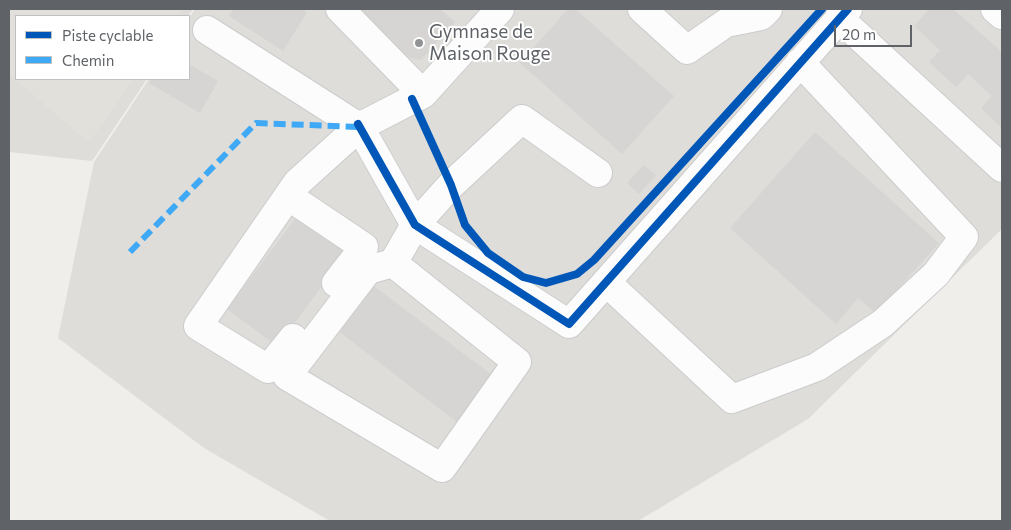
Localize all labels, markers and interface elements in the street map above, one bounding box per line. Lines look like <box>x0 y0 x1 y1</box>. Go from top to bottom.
legend <box>15 15 190 80</box>
scale bar <box>836 15 914 47</box>
place label: Gymnase de Maison Rouge <box>429 21 551 65</box>
text: 20 m <box>842 25 876 43</box>
text: Piste cyclable <box>62 26 153 44</box>
marker: Gymnase de Maison Rouge <box>413 37 425 49</box>
text: Chemin <box>62 51 114 69</box>

